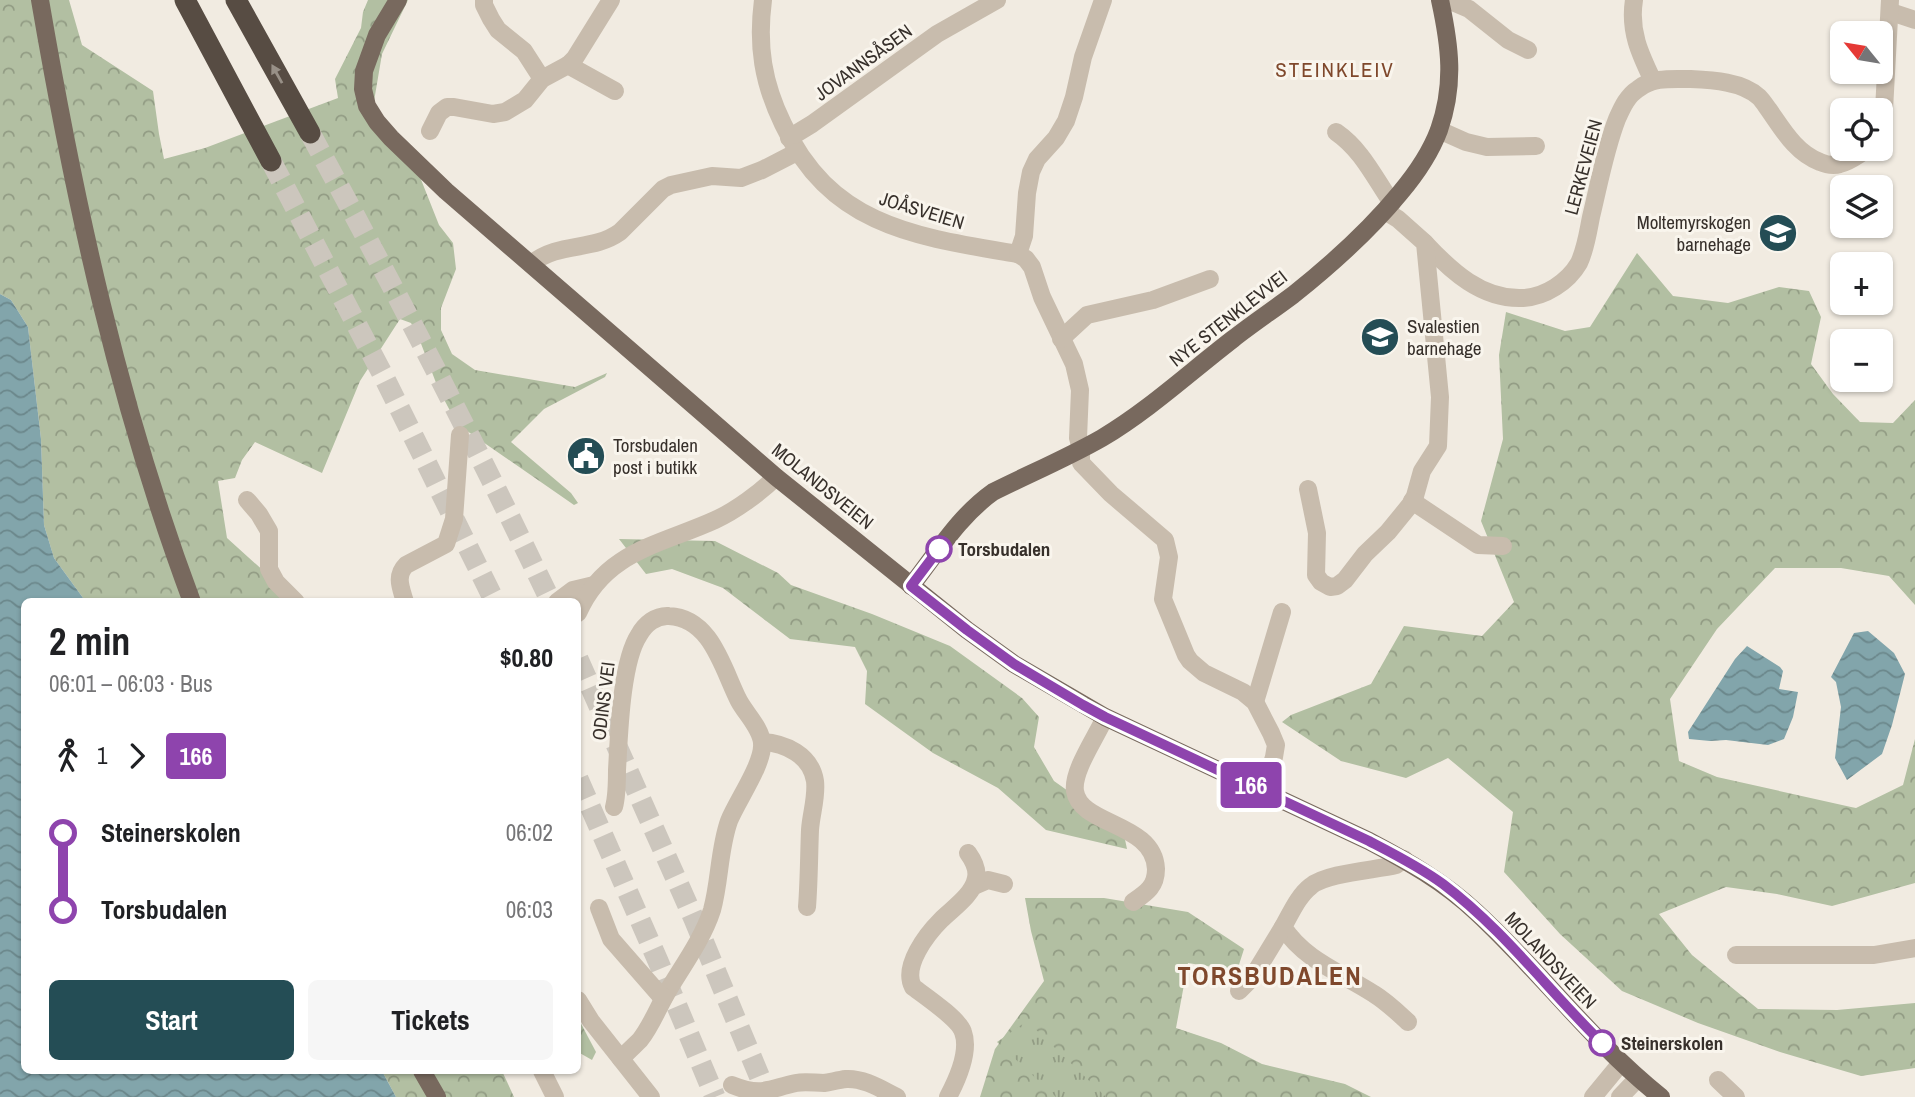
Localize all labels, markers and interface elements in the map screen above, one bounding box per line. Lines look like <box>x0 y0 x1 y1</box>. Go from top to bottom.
street label: JOVANNSÅSEN <box>809 18 917 106</box>
north arrow <box>1830 21 1894 84</box>
map controls <box>1830 21 1893 392</box>
district label: STEINKLEIV <box>1275 55 1395 84</box>
one-way arrow <box>271 64 283 83</box>
button: locate <box>1830 98 1893 161</box>
street label: LERKEVEIEN <box>1558 116 1608 218</box>
button: layers <box>1830 175 1893 238</box>
street label: JOÅSVEIEN <box>876 185 968 235</box>
place label: Moltemyrskogen barnehage <box>1637 209 1751 257</box>
school or university icon: Moltemyrskogen barnehage <box>1757 212 1799 254</box>
button: + <box>1830 252 1893 315</box>
street label: NYE STENKLEVVEI <box>1164 264 1292 372</box>
place label: Svalestien barnehage <box>1407 313 1482 361</box>
school or university icon: Svalestien barnehage <box>1359 316 1401 358</box>
button: − <box>1830 329 1893 392</box>
place label: Torsbudalen post i butikk <box>613 432 698 480</box>
public building icon: Torsbudalen post i butikk <box>565 435 607 477</box>
street label: MOLANDSVEIEN <box>767 437 879 535</box>
marker: Torsbudalen <box>926 536 952 562</box>
place label: Torsbudalen <box>958 536 1050 562</box>
text: 2 min <box>49 616 130 667</box>
text: $0.80 <box>500 640 553 675</box>
street label: ODINS VEI <box>585 660 621 742</box>
text: 06:01 – 06:03 · Bus <box>49 668 213 699</box>
icon: walk <box>49 737 87 775</box>
icon: forward <box>118 737 156 775</box>
text: 1 <box>97 740 108 771</box>
text: 166 <box>180 740 212 772</box>
line badge: 166 <box>1211 762 1291 808</box>
text: 166 <box>1235 769 1267 801</box>
text: Steinerskolen <box>101 815 241 850</box>
text: 06:02 <box>506 817 553 848</box>
text: Torsbudalen <box>101 892 227 927</box>
text: 06:03 <box>506 894 553 925</box>
street label: MOLANDSVEIEN <box>1499 906 1603 1014</box>
district label: TORSBUDALEN <box>1177 958 1363 993</box>
button: Start <box>49 980 294 1060</box>
button: Tickets <box>308 980 553 1060</box>
marker: Steinerskolen <box>1589 1030 1615 1056</box>
place label: Steinerskolen <box>1621 1030 1723 1056</box>

